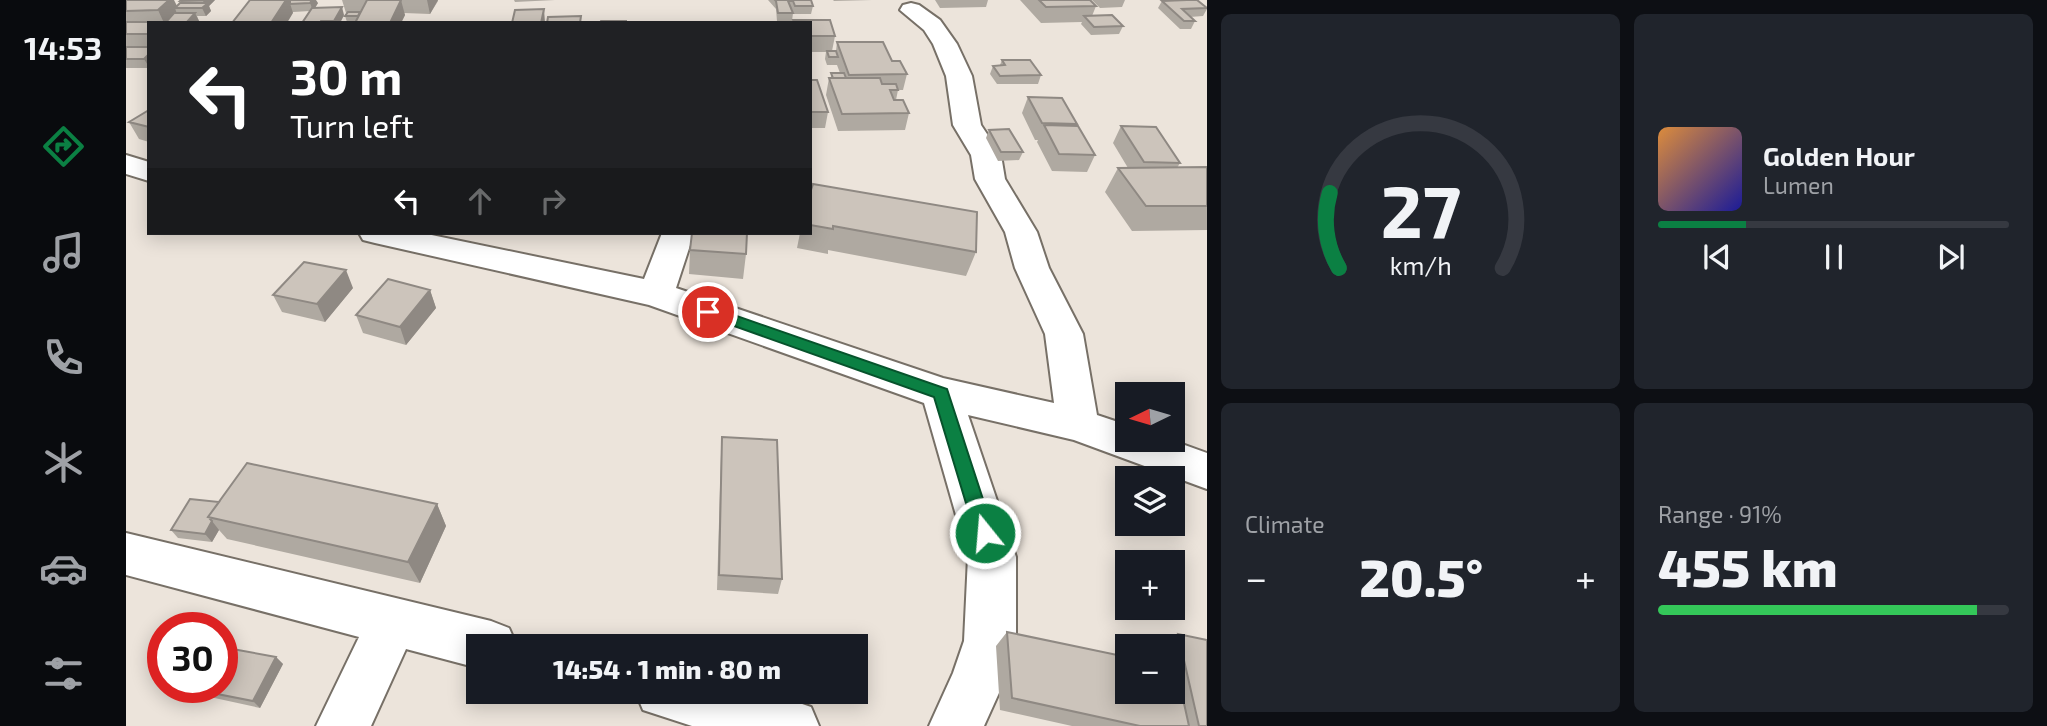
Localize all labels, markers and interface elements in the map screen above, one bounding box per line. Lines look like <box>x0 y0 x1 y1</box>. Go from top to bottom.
text: 14:53 <box>24 28 102 66</box>
text: 30 m <box>290 46 402 105</box>
icon: left <box>175 49 266 140</box>
text: Turn left <box>290 106 414 144</box>
icon: directions <box>39 122 88 171</box>
text: Golden Hour <box>1763 140 1915 171</box>
text: 27 <box>1380 165 1461 253</box>
text: Lumen <box>1763 171 1834 199</box>
icon: left <box>388 182 426 220</box>
icon: ahead <box>461 182 499 220</box>
icon: right <box>534 182 572 220</box>
icon: music <box>39 228 88 277</box>
icon: previous <box>1698 238 1736 276</box>
icon: pause <box>1815 238 1853 276</box>
icon: next <box>1932 238 1970 276</box>
text: km/h <box>1389 250 1452 280</box>
pin <box>678 282 738 342</box>
icon: arrive <box>689 293 727 331</box>
icon: phone <box>39 333 88 382</box>
north arrow <box>1115 382 1185 452</box>
map controls <box>1115 382 1185 704</box>
icon: climate <box>39 438 88 487</box>
button: layers <box>1115 466 1185 536</box>
position arrow <box>948 496 1022 570</box>
text: Range · 91% <box>1658 500 1782 528</box>
text: Climate <box>1245 510 1325 538</box>
text: 455 km <box>1658 535 1838 597</box>
icon: car <box>39 544 88 593</box>
text: 20.5° <box>1359 545 1483 607</box>
button: + <box>1115 550 1185 620</box>
text: − <box>1245 554 1267 600</box>
text: + <box>1575 554 1596 600</box>
speed limit sign: 30 <box>147 612 238 703</box>
button: − <box>1115 634 1185 704</box>
icon: filters <box>39 649 88 698</box>
text: 14:54 · 1 min · 80 m <box>553 653 781 684</box>

